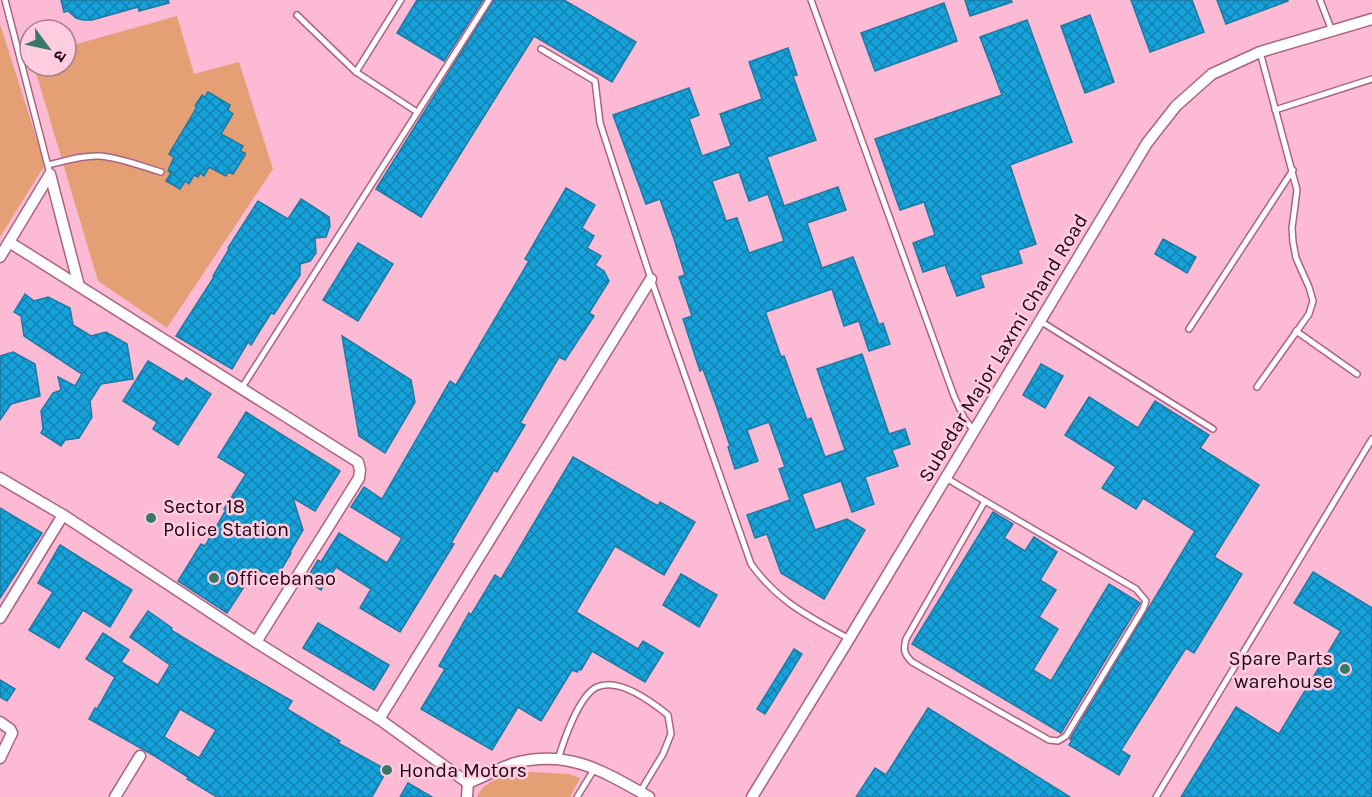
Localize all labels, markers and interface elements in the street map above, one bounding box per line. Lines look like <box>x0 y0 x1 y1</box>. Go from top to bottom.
north arrow <box>18 18 78 78</box>
text: उ <box>49 47 71 66</box>
street label: Subedar Major Laxmi Chand Road <box>914 210 1092 486</box>
place label: Sector 18 Police Station <box>163 495 289 541</box>
marker: Sector 18 Police Station <box>144 511 158 525</box>
place label: Officebanao <box>226 567 336 590</box>
marker: Officebanao <box>207 571 221 585</box>
place label: Spare Parts warehouse <box>1229 647 1333 693</box>
marker: Spare Parts warehouse <box>1338 662 1352 676</box>
place label: Honda Motors <box>399 759 527 782</box>
marker: Honda Motors <box>380 763 394 777</box>

